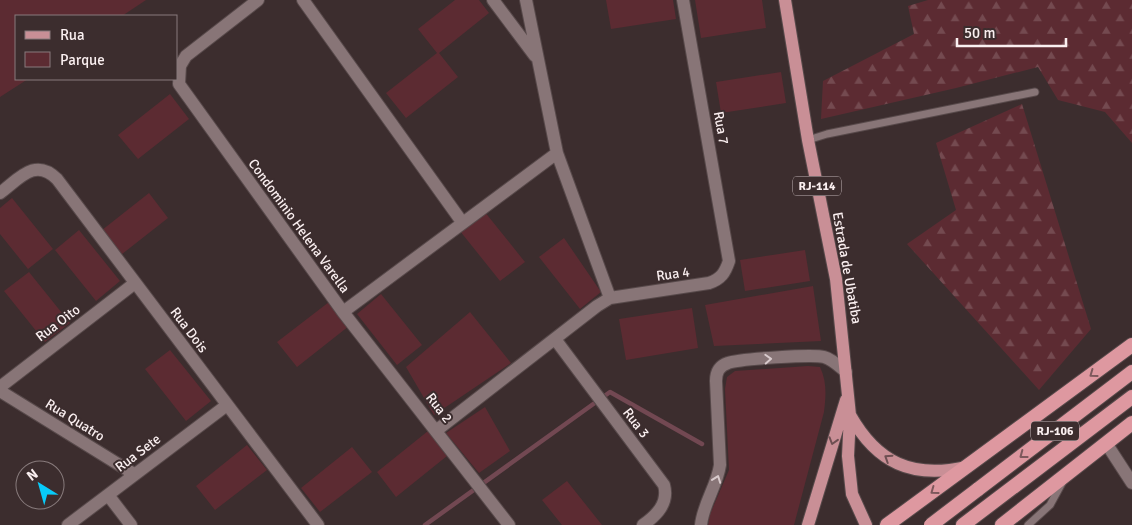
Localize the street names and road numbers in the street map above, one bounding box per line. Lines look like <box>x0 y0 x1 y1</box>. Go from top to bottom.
street label: Rua 7 <box>710 110 732 146</box>
street label: Condominio Helena Varella <box>245 156 353 296</box>
road number: RJ-114 <box>793 177 841 196</box>
street label: Estrada de Ubatiba <box>829 211 865 325</box>
street label: Rua 4 <box>655 263 691 285</box>
street label: Rua Oito <box>33 301 83 345</box>
street label: Rua Dois <box>166 304 212 356</box>
street label: Rua 2 <box>422 390 456 426</box>
street label: Rua Quatro <box>42 395 108 445</box>
street label: Rua 3 <box>619 405 653 441</box>
road number: RJ-106 <box>1031 422 1079 441</box>
street label: Rua Sete <box>112 430 164 476</box>

